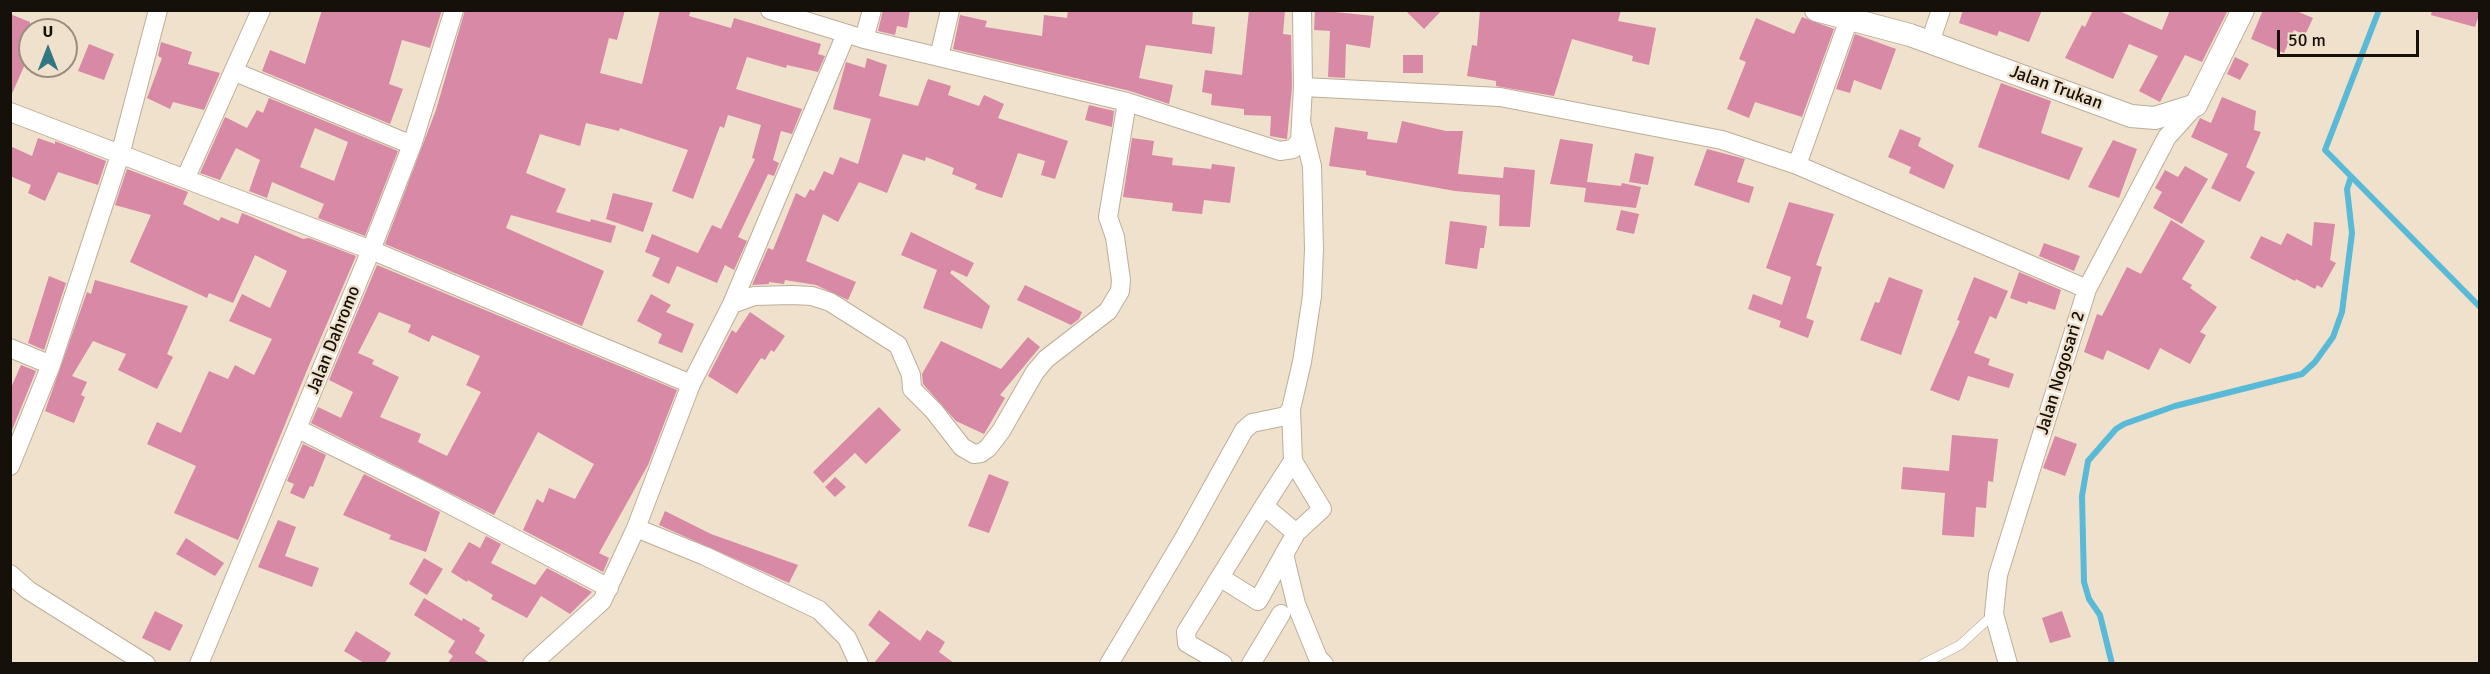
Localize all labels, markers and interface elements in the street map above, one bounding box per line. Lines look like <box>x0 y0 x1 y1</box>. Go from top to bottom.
north arrow <box>18 18 78 78</box>
scale bar <box>2280 18 2422 56</box>
text: U <box>43 22 53 42</box>
text: 50 m <box>2288 29 2326 51</box>
street label: Jalan Trukan <box>2007 61 2105 115</box>
street label: Jalan Dahromo <box>303 283 365 397</box>
street label: Jalan Nogosari 2 <box>2032 309 2090 437</box>

